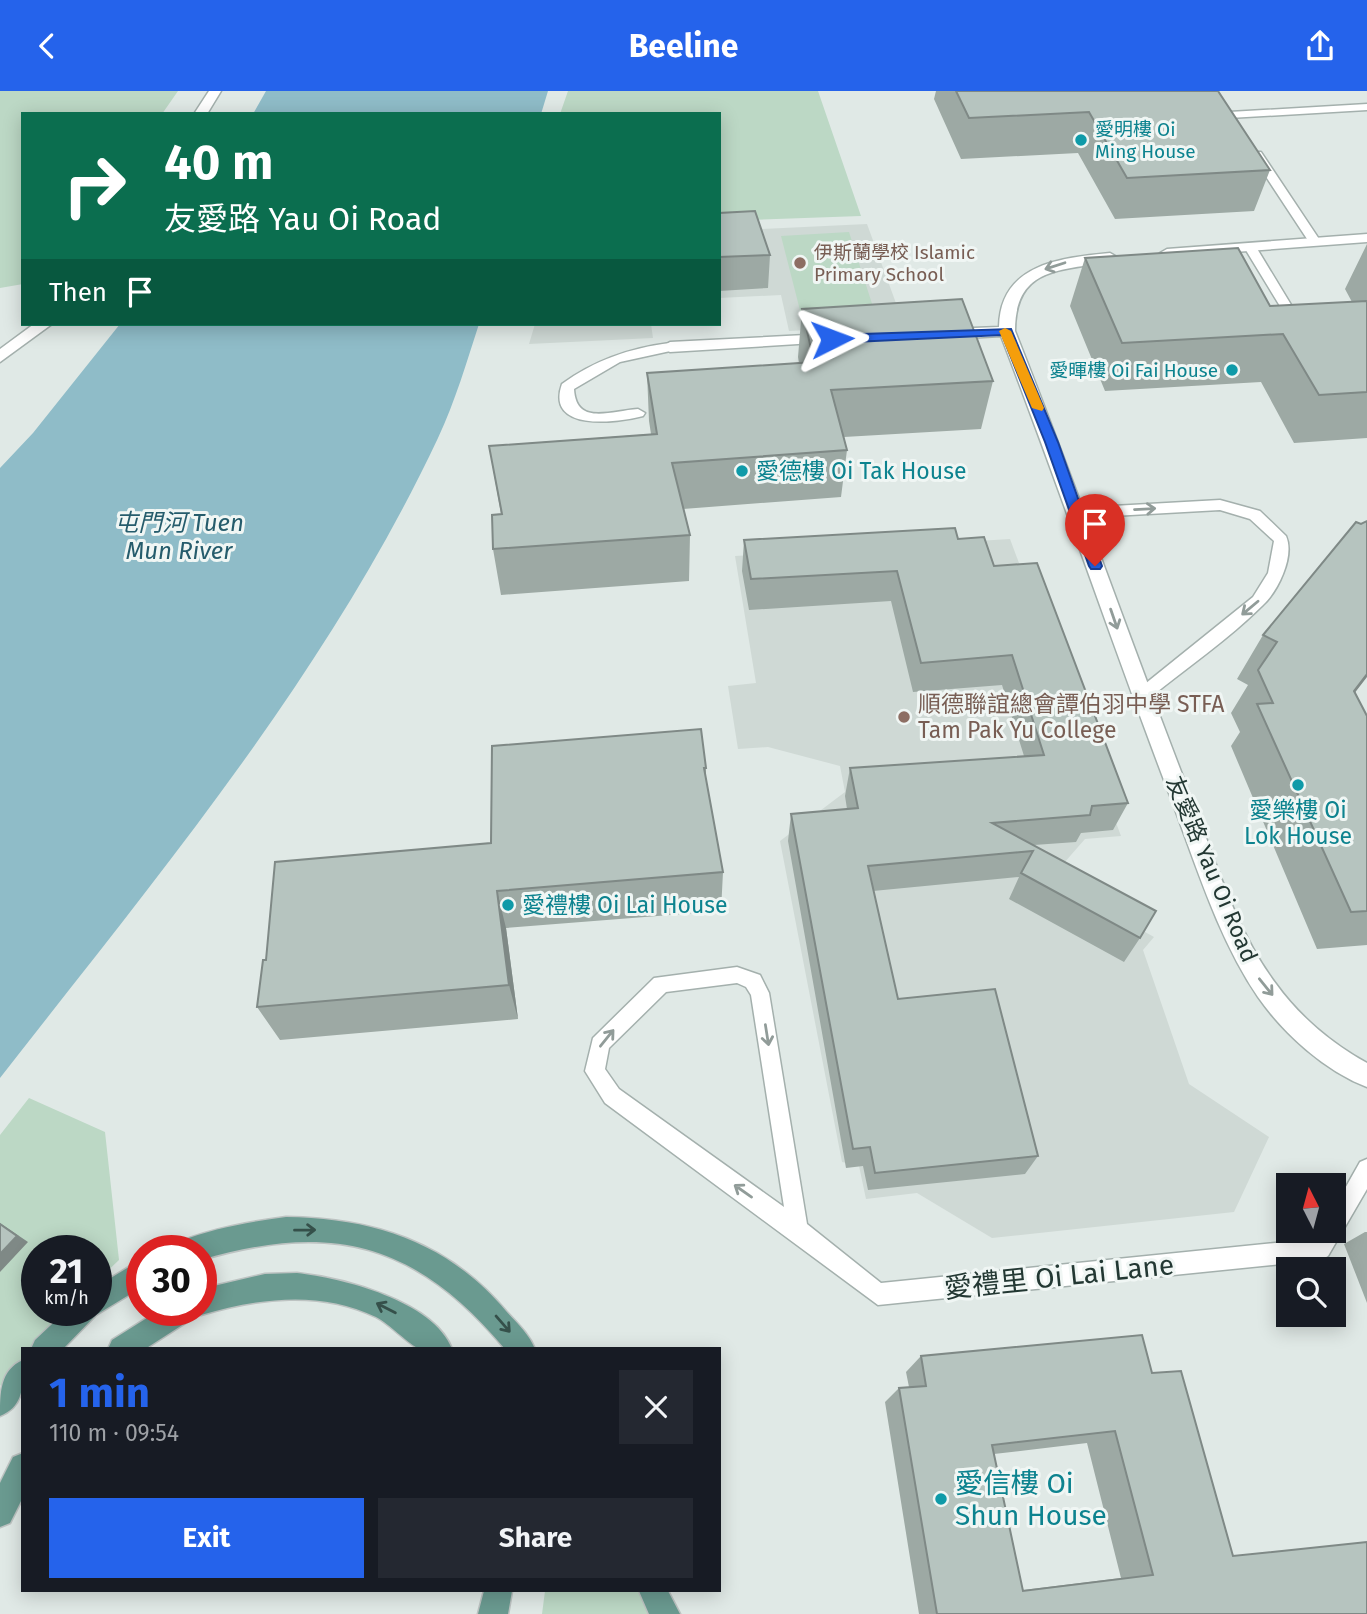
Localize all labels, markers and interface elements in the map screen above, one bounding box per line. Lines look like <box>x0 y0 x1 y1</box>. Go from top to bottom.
icon: back <box>28 27 66 65</box>
text: Beeline <box>629 27 738 65</box>
icon: share <box>1301 27 1339 65</box>
place label: 愛明樓 Oi Ming House <box>1095 118 1196 163</box>
marker: 愛明樓 Oi Ming House <box>1073 132 1089 148</box>
text: 40 m <box>164 133 273 192</box>
icon: right <box>49 140 140 231</box>
text: 友愛路 Yau Oi Road <box>164 200 442 238</box>
place label: 伊斯蘭學校 Islamic Primary School <box>814 241 975 286</box>
marker: 伊斯蘭學校 Islamic Primary School <box>792 255 808 271</box>
one-way arrow <box>1045 261 1067 274</box>
icon: arrive <box>121 273 159 311</box>
text: Then <box>49 277 107 308</box>
position arrow <box>795 302 869 376</box>
place label: 愛暉樓 Oi Fai House <box>1049 359 1218 382</box>
marker: 愛暉樓 Oi Fai House <box>1224 362 1240 378</box>
place label: 愛德樓 Oi Tak House <box>756 457 966 485</box>
marker: 愛德樓 Oi Tak House <box>734 463 750 479</box>
pin <box>1065 494 1125 566</box>
one-way arrow <box>1133 503 1156 516</box>
icon: arrive <box>1076 505 1114 543</box>
water label: 屯門河 Tuen Mun River <box>114 509 244 565</box>
one-way arrow <box>1241 600 1259 616</box>
one-way arrow <box>1109 608 1121 630</box>
place label: 順德聯誼總會譚伯羽中學 STFA Tam Pak Yu College <box>918 690 1225 744</box>
marker: 順德聯誼總會譚伯羽中學 STFA Tam Pak Yu College <box>896 709 912 725</box>
street label: 友愛路 Yau Oi Road <box>1160 772 1264 966</box>
marker: 愛樂樓 Oi Lok House <box>1290 777 1306 793</box>
place label: 愛樂樓 Oi Lok House <box>1244 796 1352 850</box>
place label: 愛禮樓 Oi Lai House <box>522 891 728 919</box>
marker: 愛禮樓 Oi Lai House <box>500 897 516 913</box>
one-way arrow <box>1258 978 1274 996</box>
one-way arrow <box>761 1024 774 1046</box>
one-way arrow <box>600 1030 615 1048</box>
north arrow <box>1276 1173 1346 1243</box>
map controls <box>1276 1173 1346 1327</box>
one-way arrow <box>733 1183 752 1198</box>
one-way arrow <box>294 1223 317 1236</box>
speed limit sign: 30 <box>126 1235 217 1326</box>
street label: 愛禮里 Oi Lai Lane <box>943 1248 1176 1305</box>
text: 21 <box>50 1250 83 1292</box>
button: search <box>1276 1257 1346 1327</box>
text: km/h <box>44 1287 89 1309</box>
one-way arrow <box>376 1300 397 1314</box>
one-way arrow <box>495 1315 511 1333</box>
text: 1 min <box>49 1368 150 1418</box>
button: close <box>619 1370 693 1444</box>
text: 110 m · 09:54 <box>49 1419 179 1447</box>
place label: 愛信樓 Oi Shun House <box>955 1467 1107 1532</box>
marker: 愛信樓 Oi Shun House <box>933 1491 949 1507</box>
button: Exit <box>49 1498 364 1578</box>
button: Share <box>378 1498 693 1578</box>

